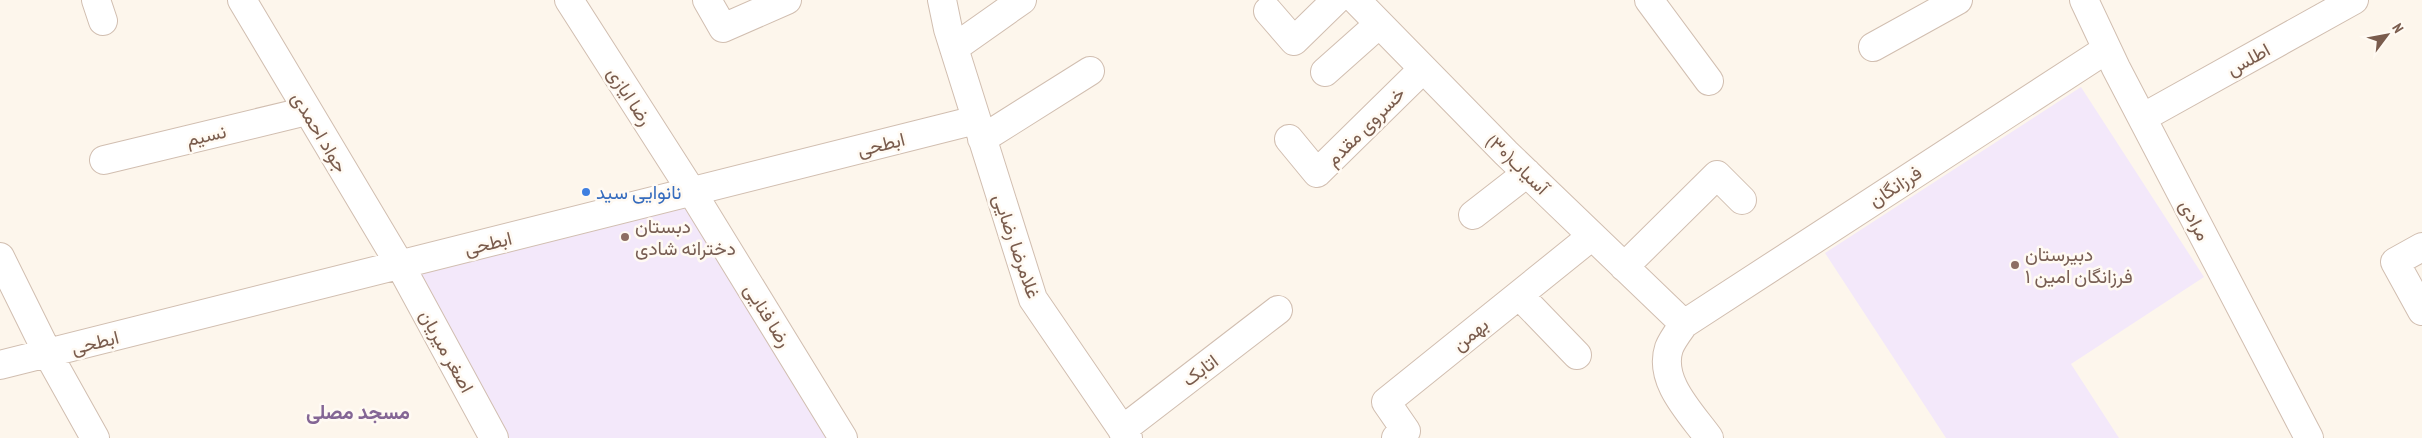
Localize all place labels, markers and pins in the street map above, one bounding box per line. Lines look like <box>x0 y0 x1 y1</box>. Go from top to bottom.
place label: نانوایی سید <box>596 180 682 204</box>
marker: نانوایی سید <box>580 186 592 198</box>
place label: دبستان دخترانه شادی <box>635 214 736 260</box>
marker: دبستان دخترانه شادی <box>619 231 631 243</box>
place label: دبیرستان فرزانگان امین ۱ <box>2025 242 2133 288</box>
marker: دبیرستان فرزانگان امین ۱ <box>2009 259 2021 271</box>

